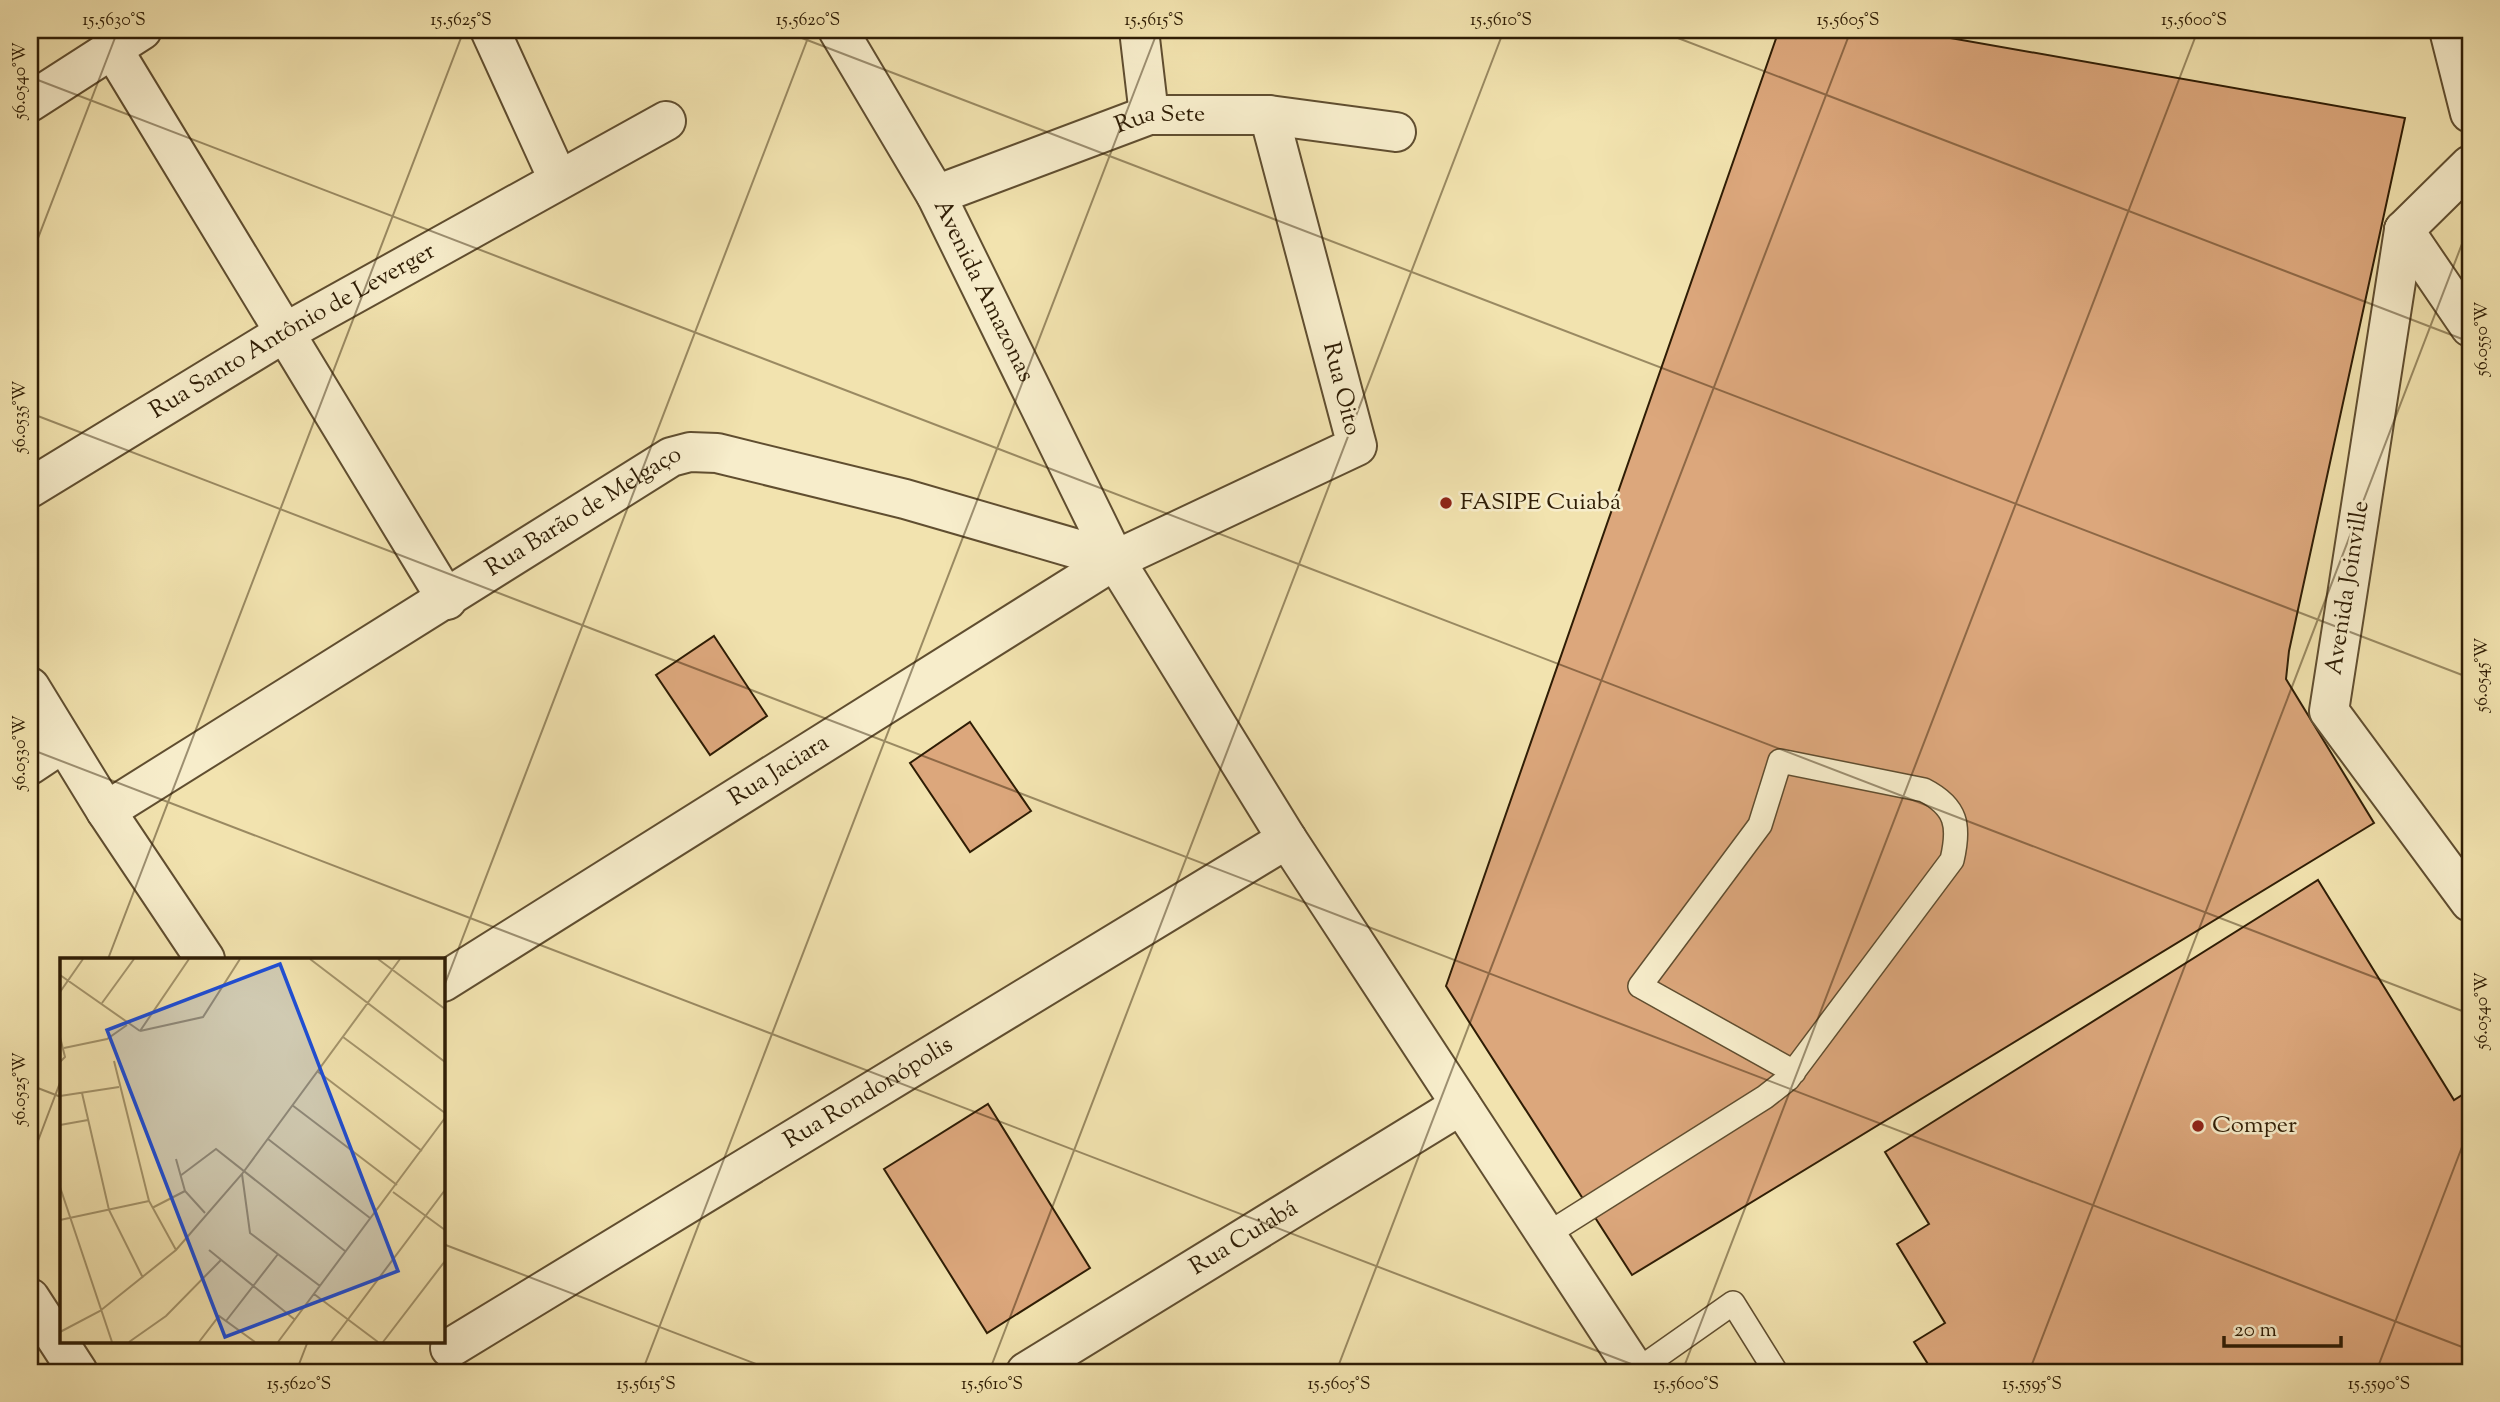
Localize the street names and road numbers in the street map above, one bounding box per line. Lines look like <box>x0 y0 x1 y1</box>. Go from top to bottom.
street label: Rua Sete <box>1110 98 1205 143</box>
street label: Avenida Amazonas <box>924 194 1042 388</box>
street label: Rua Santo Antônio de Leverger <box>144 235 442 428</box>
street label: Rua Oito <box>1313 339 1369 439</box>
street label: Rua Barão de Melgaço <box>479 438 685 586</box>
street label: Avenida Joinville <box>2317 498 2379 678</box>
street label: Rua Jaciara <box>722 726 836 815</box>
street label: Rua Rondonópolis <box>777 1029 960 1158</box>
street label: Rua Cuiabá <box>1184 1192 1305 1284</box>

